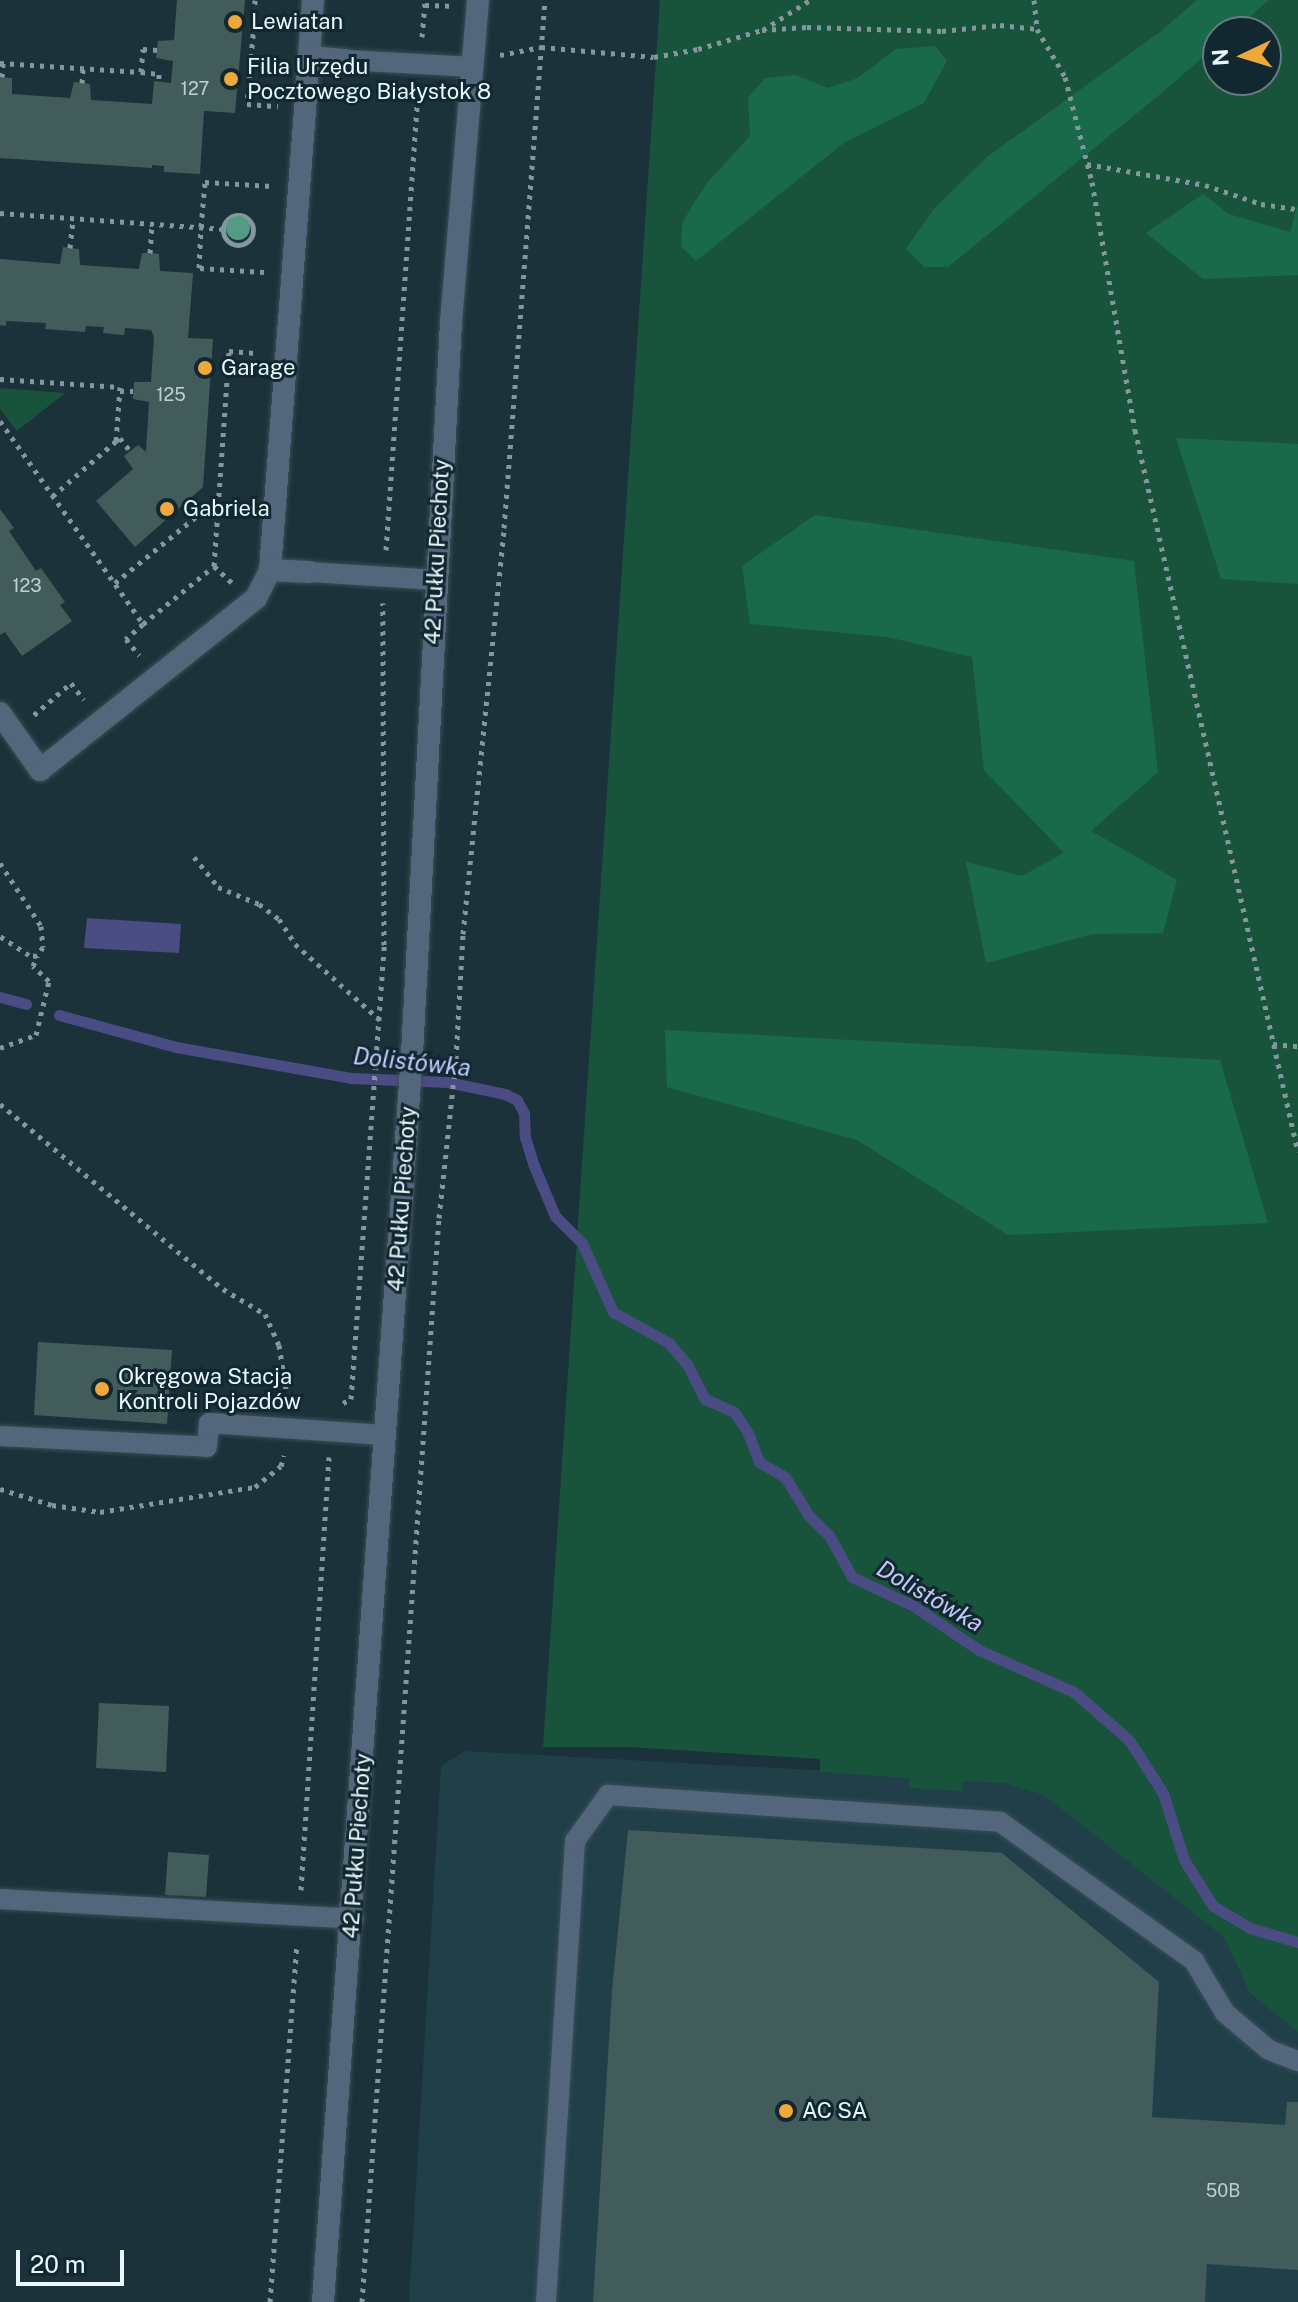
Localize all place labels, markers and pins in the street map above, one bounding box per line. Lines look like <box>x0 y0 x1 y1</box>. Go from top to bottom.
place label: Lewiatan <box>251 9 343 35</box>
marker: Lewiatan <box>226 13 244 31</box>
place label: Filia Urzędu Pocztowego Białystok 8 <box>247 53 491 104</box>
marker: Filia Urzędu Pocztowego Białystok 8 <box>222 70 240 88</box>
place label: Garage <box>221 355 295 381</box>
marker: Garage <box>196 359 214 377</box>
place label: Gabriela <box>183 496 270 522</box>
marker: Gabriela <box>158 500 176 518</box>
place label: Okręgowa Stacja Kontroli Pojazdów <box>118 1363 301 1414</box>
marker: Okręgowa Stacja Kontroli Pojazdów <box>93 1380 111 1398</box>
place label: AC SA <box>802 2098 867 2124</box>
marker: AC SA <box>777 2102 795 2120</box>

